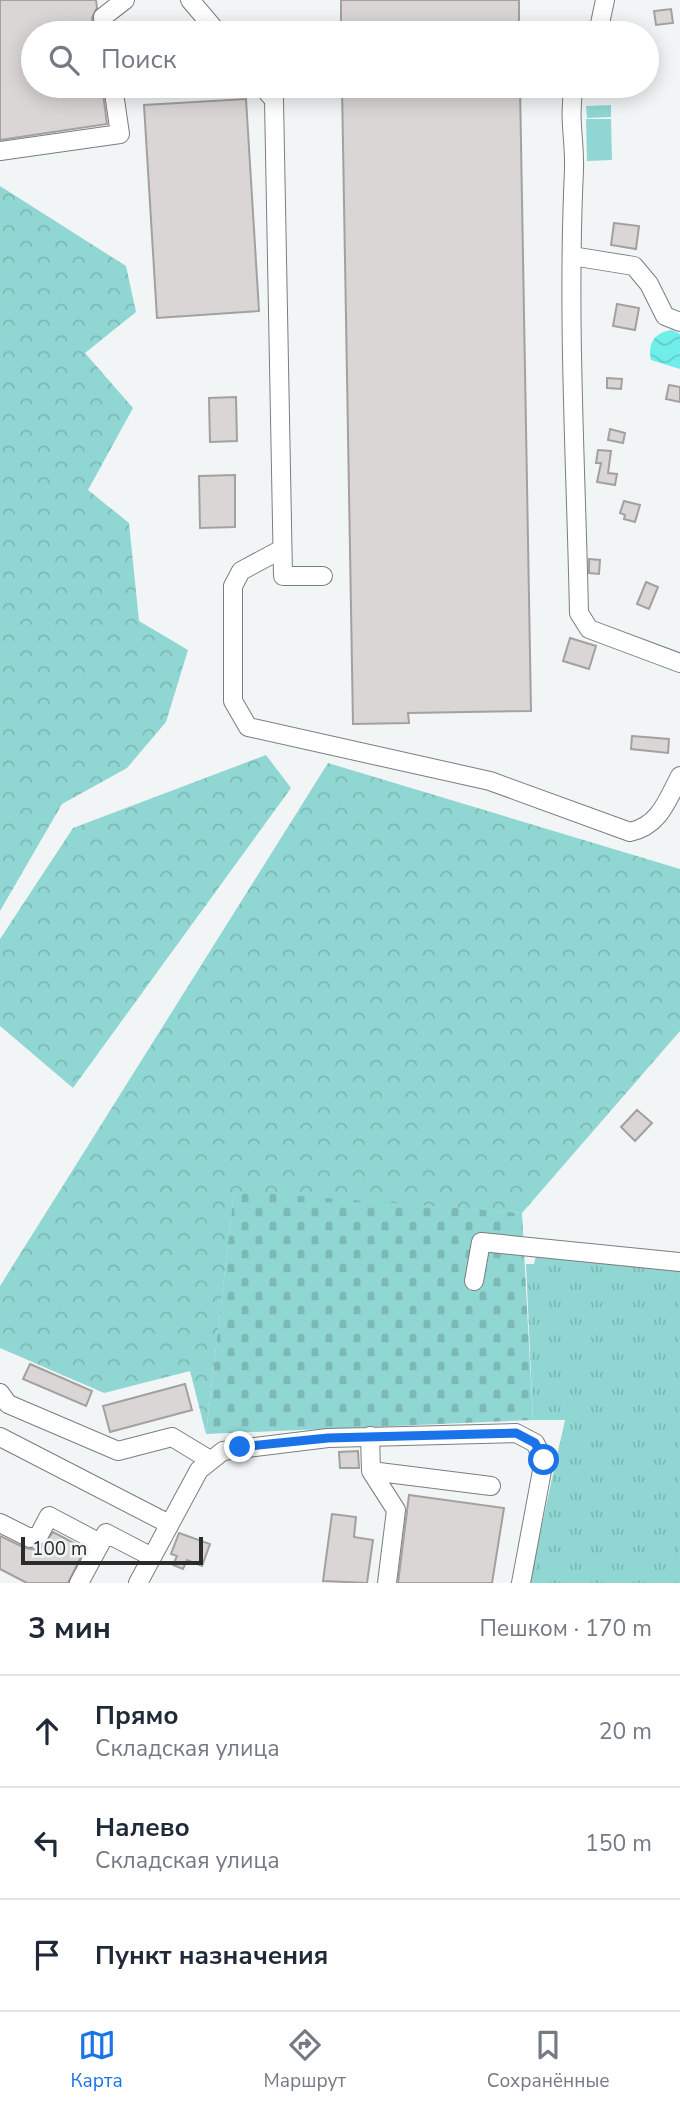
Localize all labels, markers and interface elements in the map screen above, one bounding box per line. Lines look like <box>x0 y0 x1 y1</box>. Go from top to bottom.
search box <box>21 21 659 98</box>
icon: search <box>45 41 83 79</box>
text: Поиск <box>101 42 177 77</box>
route end <box>224 1431 255 1462</box>
route start <box>528 1444 559 1475</box>
scale bar <box>21 1534 203 1566</box>
text: 100 m <box>32 1536 87 1562</box>
text: 3 мин <box>28 1608 111 1649</box>
text: Пешком · 170 m <box>479 1613 652 1644</box>
text: Прямо <box>95 1698 179 1733</box>
icon: ahead <box>28 1712 66 1750</box>
text: 20 m <box>599 1716 652 1747</box>
text: Складская улица <box>95 1733 280 1764</box>
text: Налево <box>95 1810 190 1845</box>
icon: left <box>28 1824 66 1862</box>
text: 150 m <box>585 1828 652 1859</box>
text: Складская улица <box>95 1845 280 1876</box>
icon: arrive <box>28 1936 66 1974</box>
text: Пункт назначения <box>95 1938 328 1973</box>
tab: Карта <box>70 2026 123 2094</box>
tab: Маршрут <box>264 2026 346 2094</box>
tab: Сохранённые <box>487 2026 610 2094</box>

